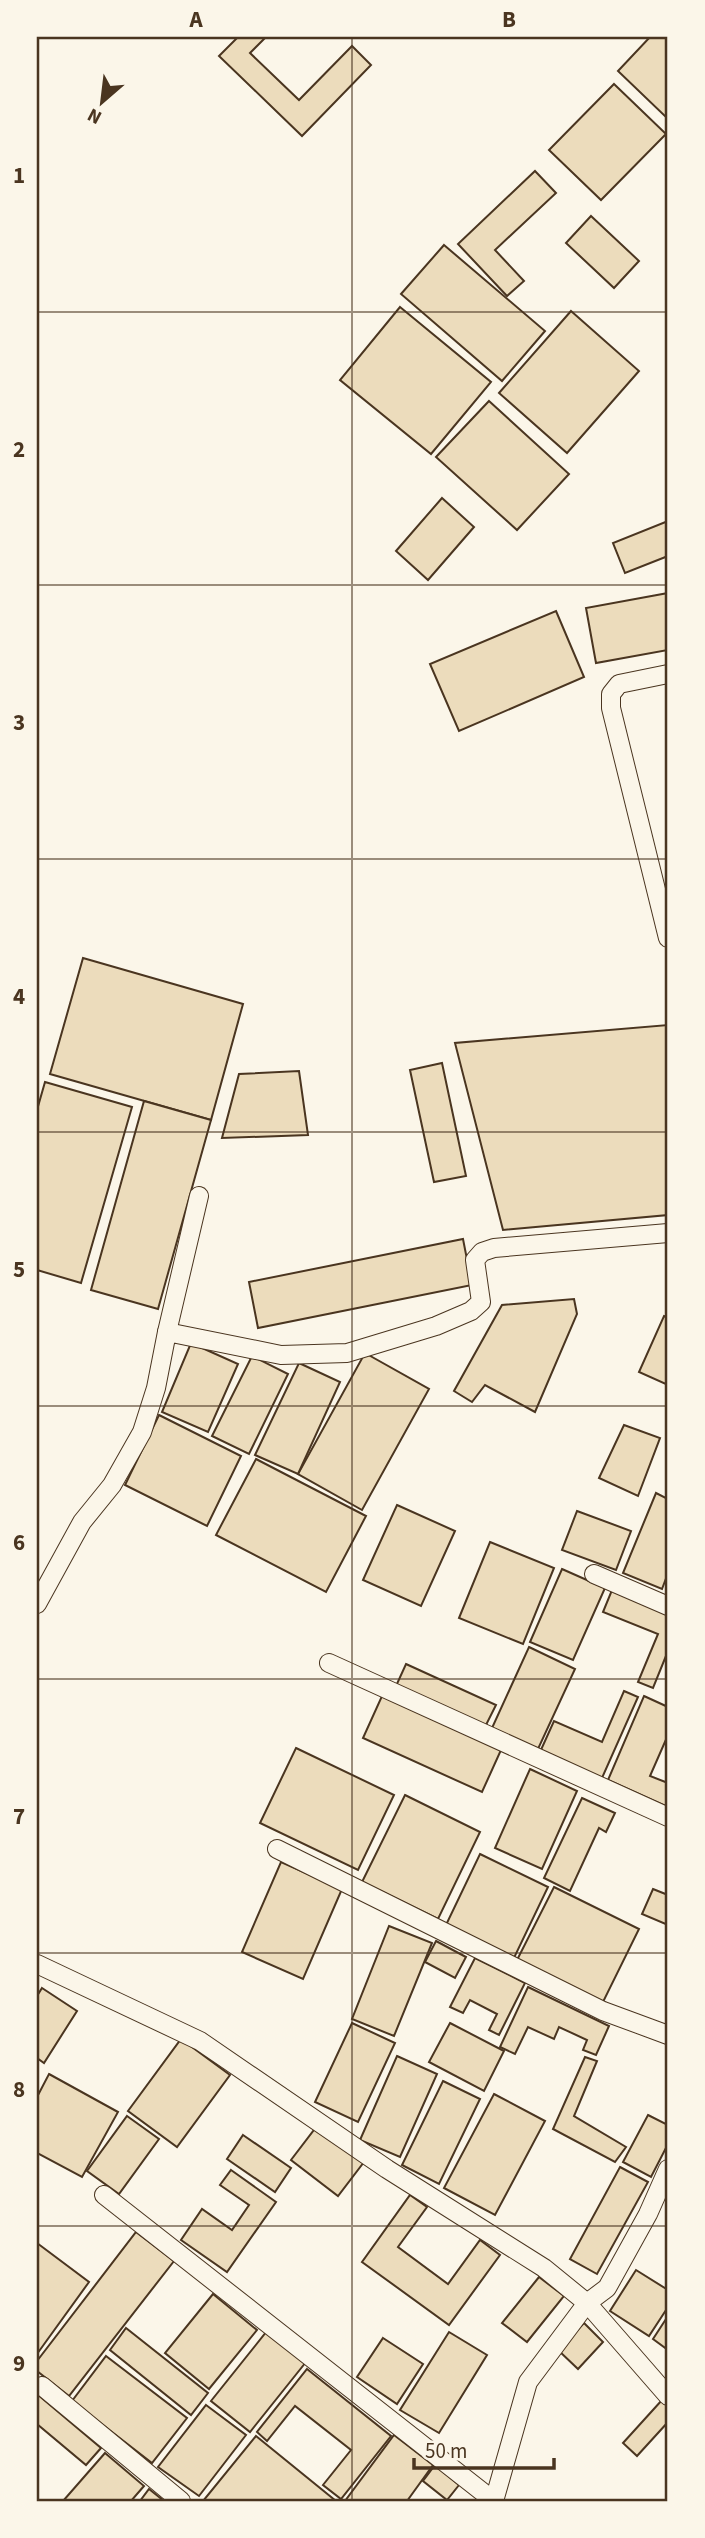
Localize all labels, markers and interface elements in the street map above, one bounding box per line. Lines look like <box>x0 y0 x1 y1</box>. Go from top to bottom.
text: A <box>188 3 203 36</box>
text: B <box>502 3 516 36</box>
north arrow <box>66 66 136 136</box>
text: N <box>83 101 107 131</box>
text: 1 <box>13 159 25 192</box>
text: 2 <box>13 433 25 466</box>
text: 3 <box>13 706 25 739</box>
text: 4 <box>13 980 25 1013</box>
text: 5 <box>13 1253 25 1286</box>
text: 6 <box>13 1526 25 1559</box>
text: 7 <box>13 1800 25 1833</box>
text: 8 <box>13 2073 25 2106</box>
text: 9 <box>13 2347 25 2380</box>
scale bar <box>414 2426 554 2470</box>
text: 50 m <box>425 2436 467 2466</box>

